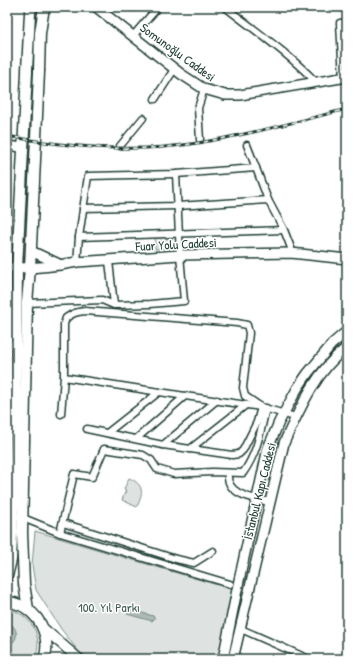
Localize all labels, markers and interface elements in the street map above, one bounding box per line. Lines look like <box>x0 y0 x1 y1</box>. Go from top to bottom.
street label: Somunoğlu Caddesi <box>137 18 219 86</box>
street label: Fuar Yolu Caddesi <box>134 233 217 255</box>
street label: İstanbul Kapı Caddesi <box>238 441 280 541</box>
park label: 100. Yıl Parkı <box>78 598 140 616</box>

